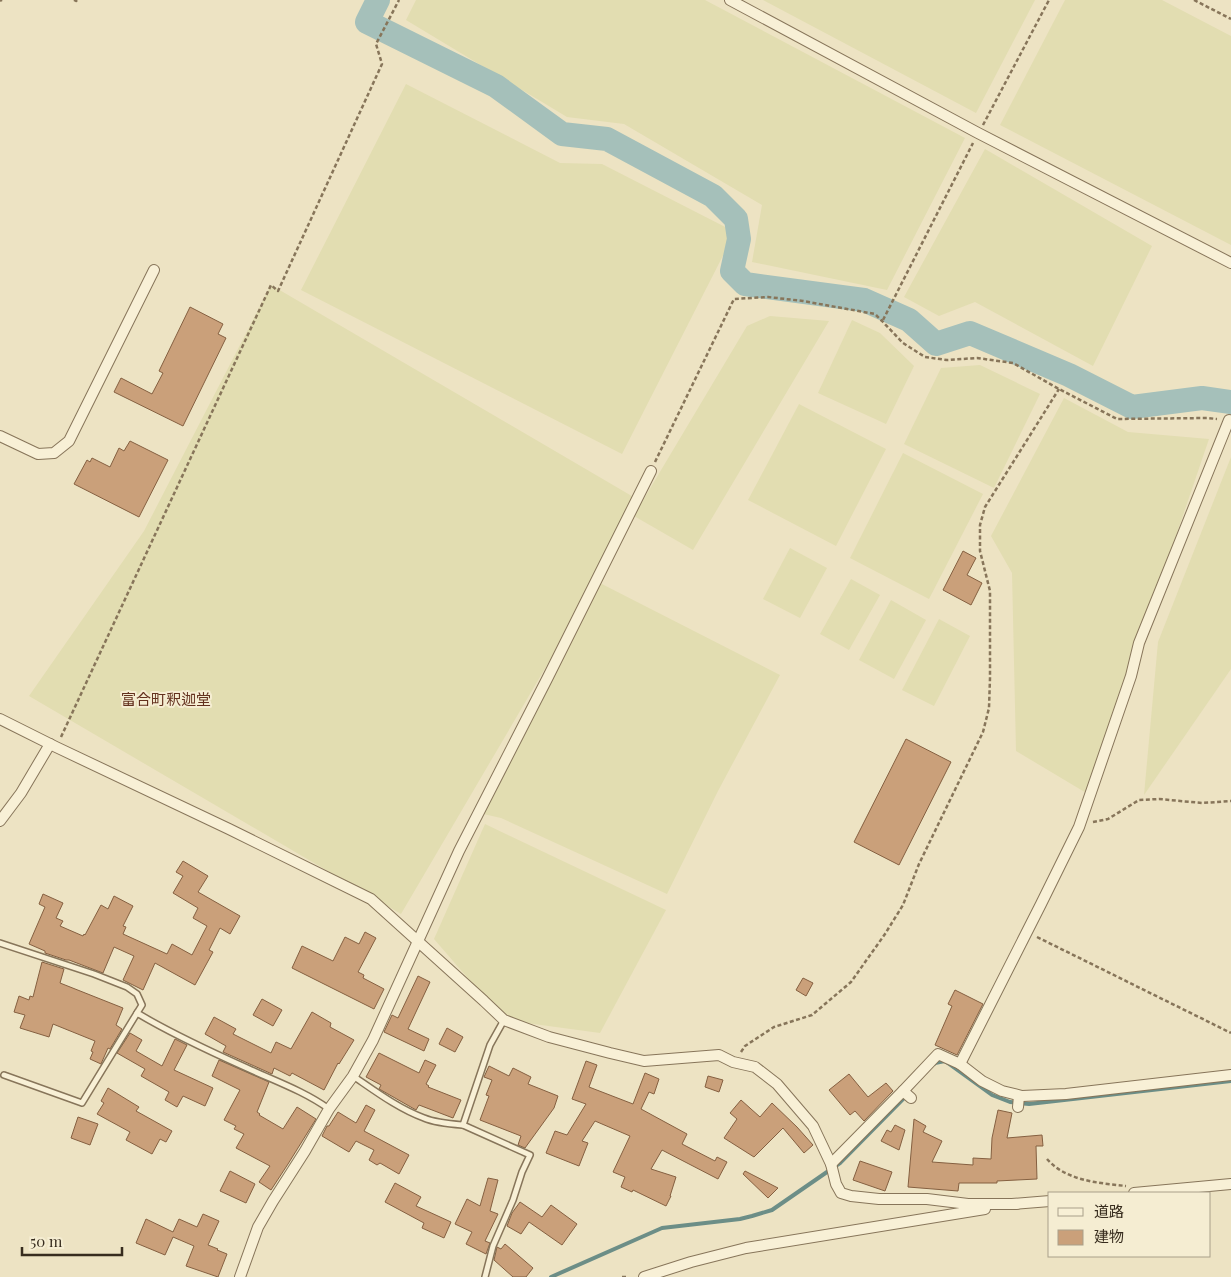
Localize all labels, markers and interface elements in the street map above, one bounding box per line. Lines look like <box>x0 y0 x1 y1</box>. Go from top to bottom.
district label: 富合町釈迦堂 <box>121 689 211 709</box>
legend <box>1048 1192 1211 1257</box>
text: 道路 <box>1094 1201 1124 1221</box>
scale bar <box>22 1224 122 1256</box>
text: 建物 <box>1094 1226 1124 1246</box>
text: 50 m <box>30 1231 63 1251</box>

